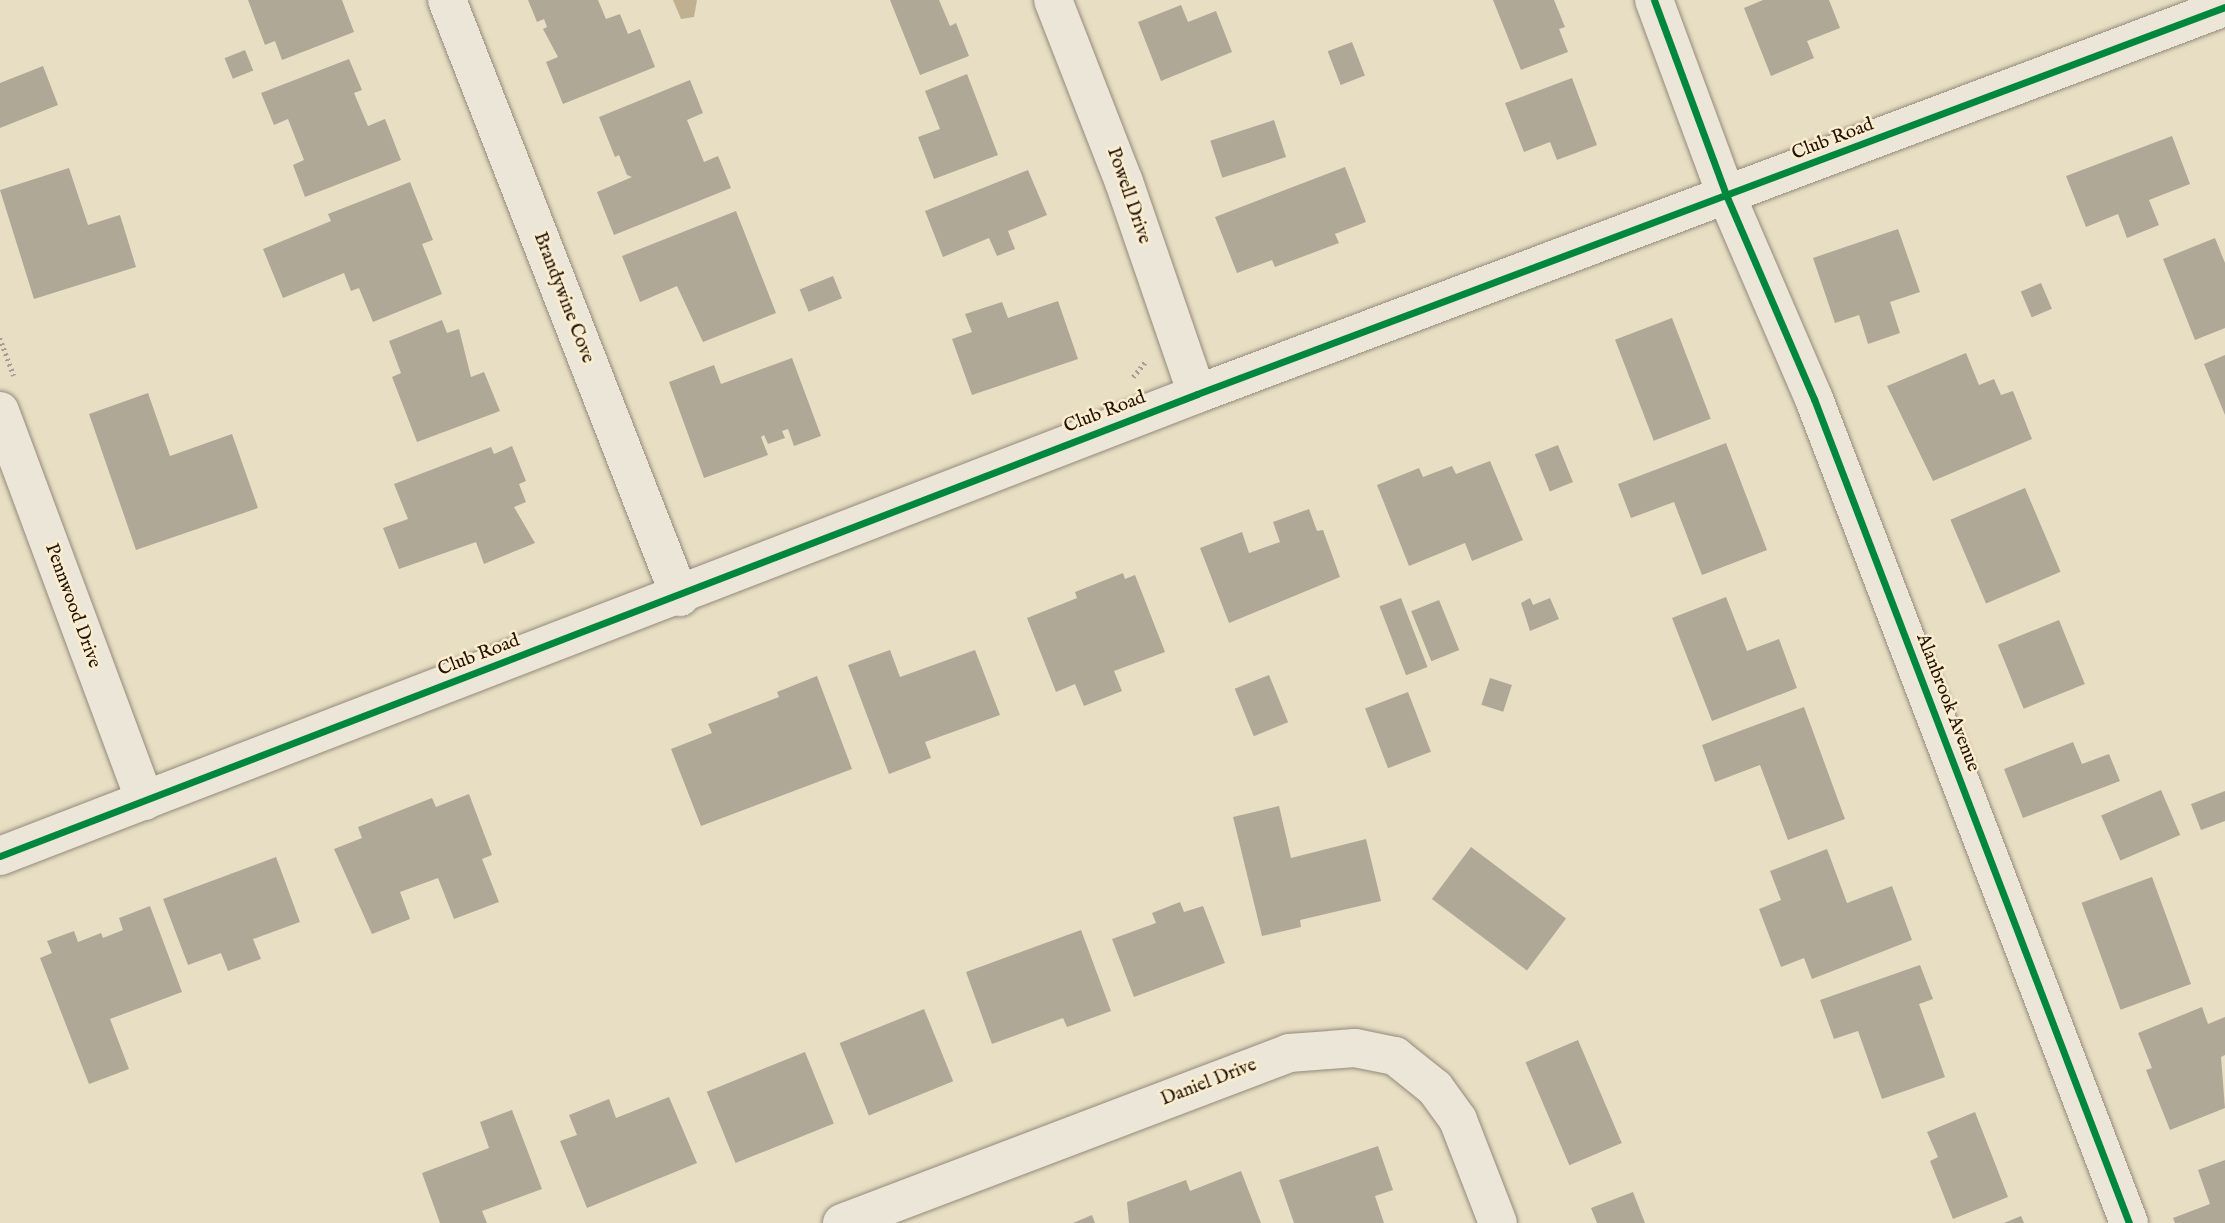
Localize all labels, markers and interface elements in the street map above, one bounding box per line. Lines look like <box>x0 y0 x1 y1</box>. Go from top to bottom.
street label: Club Road <box>1789 114 1877 166</box>
street label: Powell Drive <box>1101 145 1155 247</box>
street label: Brandywine Cove <box>528 229 598 367</box>
street label: Club Road <box>1061 387 1149 439</box>
street label: Pennwood Drive <box>39 541 105 671</box>
street label: Club Road <box>435 630 523 682</box>
street label: Alanbrook Avenue <box>1910 631 1984 775</box>
street label: Daniel Drive <box>1158 1054 1260 1112</box>

